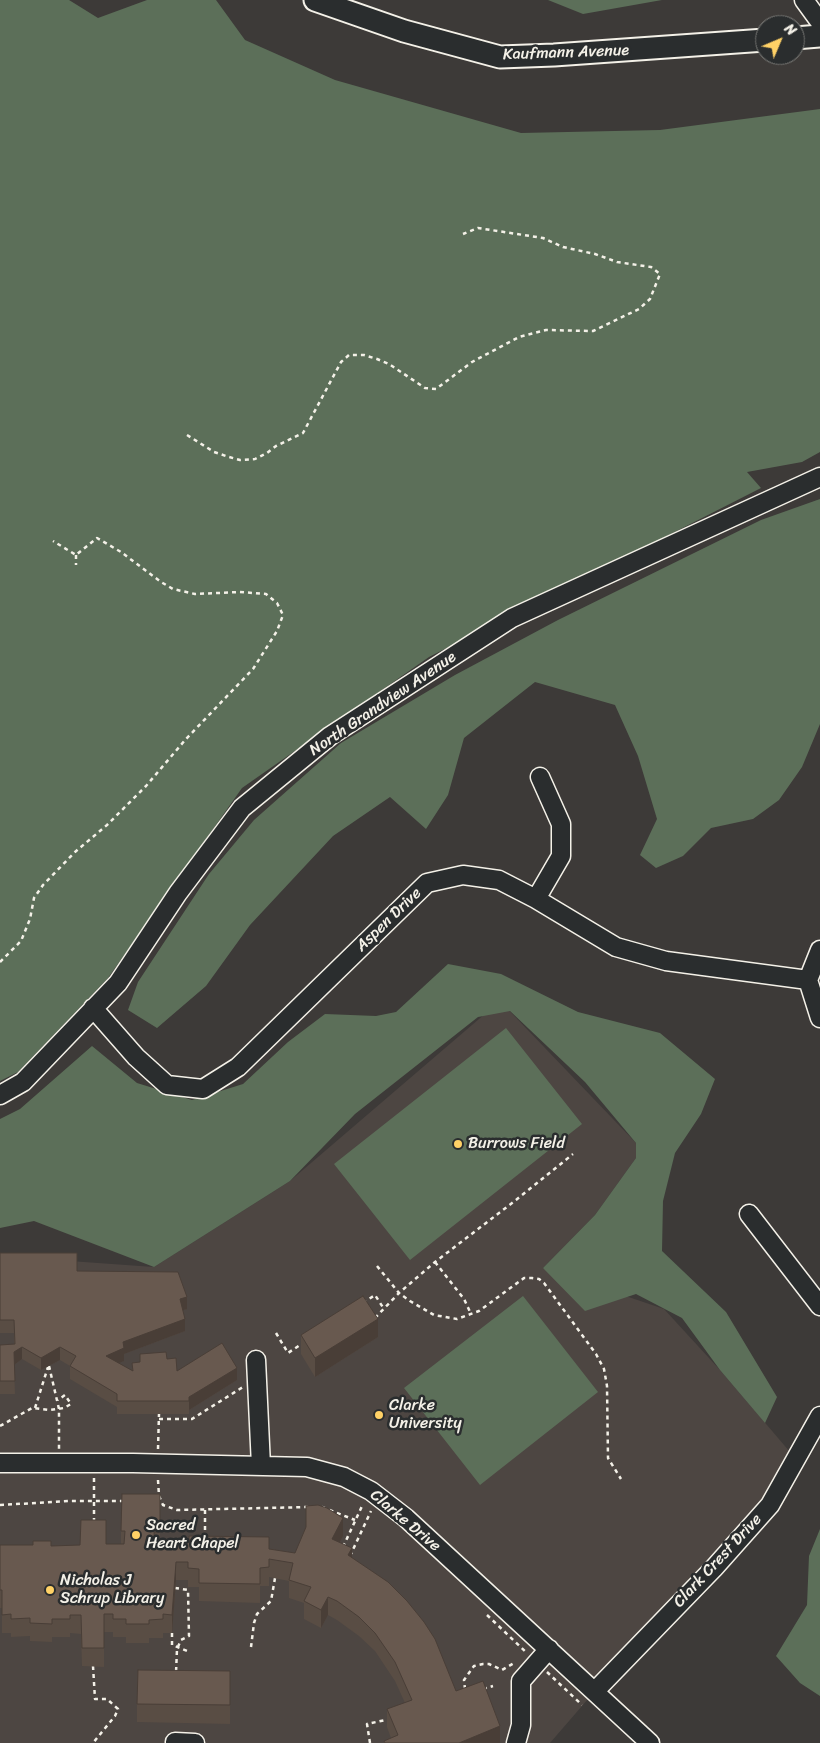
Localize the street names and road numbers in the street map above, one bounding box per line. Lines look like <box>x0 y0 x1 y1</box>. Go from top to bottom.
street label: Kaufmann Avenue <box>503 41 629 65</box>
street label: North Grandview Avenue <box>306 648 460 760</box>
street label: Aspen Drive <box>352 884 426 956</box>
street label: Clarke Drive <box>366 1486 444 1556</box>
street label: Clark Crest Drive <box>670 1510 766 1612</box>

